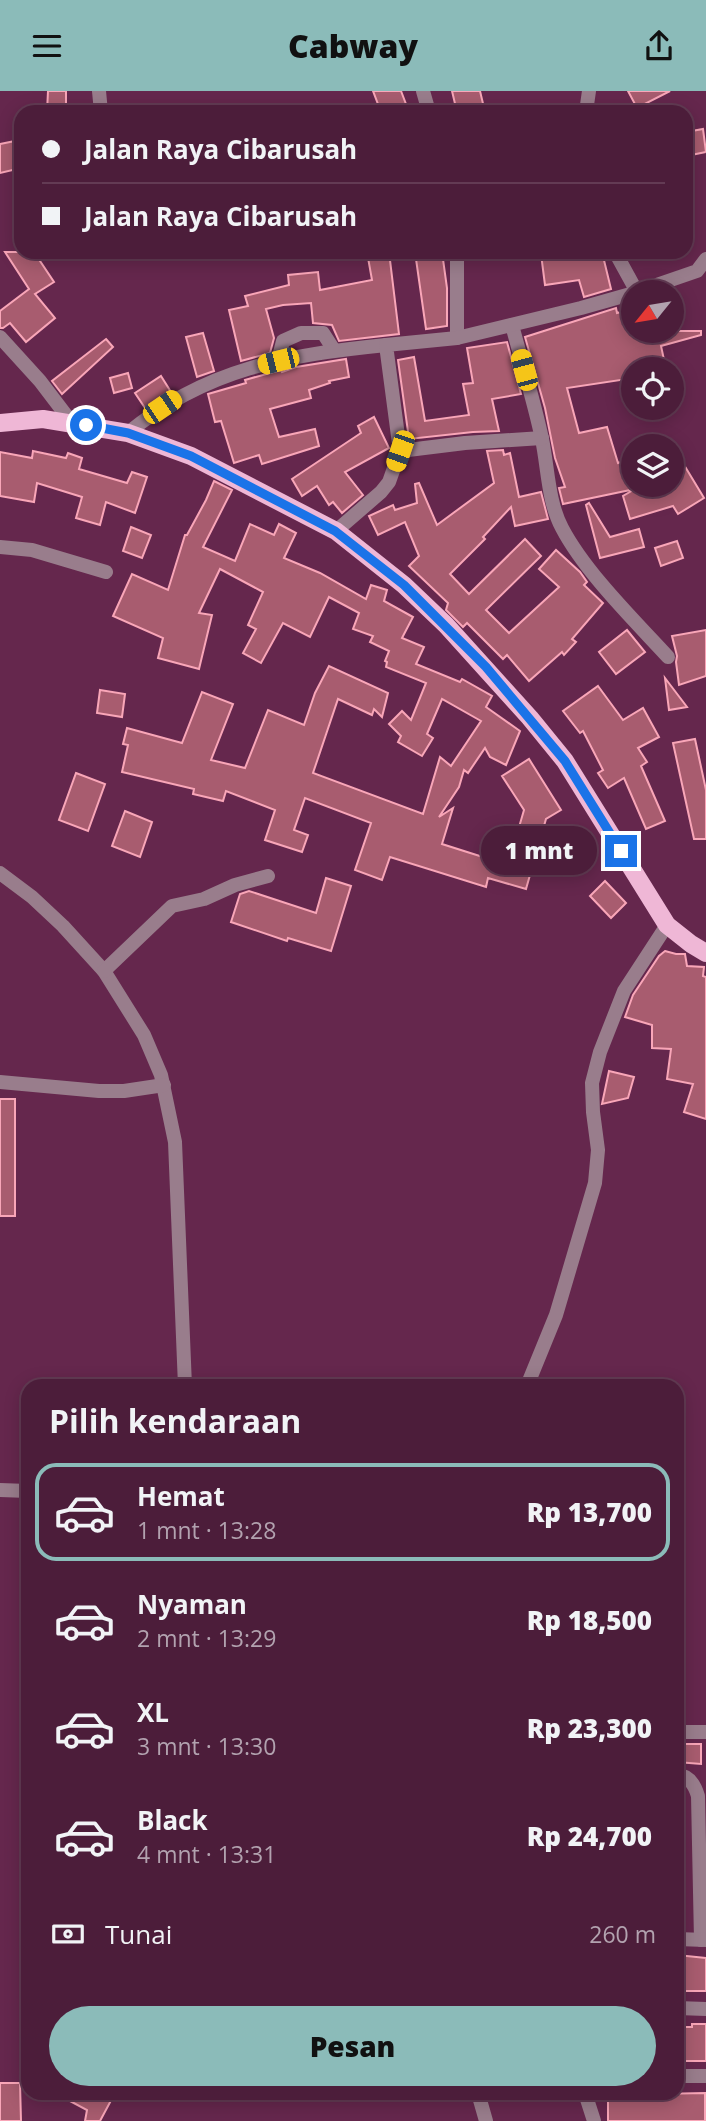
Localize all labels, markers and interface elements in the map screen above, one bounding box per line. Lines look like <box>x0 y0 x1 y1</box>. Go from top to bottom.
text: Cabway <box>288 24 418 67</box>
icon: menu <box>28 27 66 65</box>
icon: share <box>640 27 678 65</box>
text: Jalan Raya Cibarusah <box>84 131 357 167</box>
text: Jalan Raya Cibarusah <box>84 198 357 234</box>
north arrow <box>621 280 684 343</box>
map controls <box>621 280 684 497</box>
car <box>256 346 301 376</box>
car <box>509 347 540 393</box>
button: locate <box>621 357 684 420</box>
car <box>139 387 186 427</box>
route start <box>70 409 102 441</box>
car <box>384 428 417 474</box>
button: layers <box>621 434 684 497</box>
callout: 1 mnt <box>481 827 596 875</box>
text: 1 mnt <box>505 834 573 866</box>
route end <box>605 835 637 867</box>
text: Pilih kendaraan <box>49 1399 301 1442</box>
text: Hemat <box>137 1478 225 1514</box>
icon: car <box>53 1481 116 1544</box>
text: Rp 13,700 <box>527 1494 652 1530</box>
text: 1 mnt · 13:28 <box>137 1514 276 1546</box>
text: Nyaman <box>137 1586 247 1622</box>
icon: car <box>53 1589 116 1652</box>
text: Rp 18,500 <box>527 1602 652 1638</box>
text: 2 mnt · 13:29 <box>137 1622 276 1654</box>
text: XL <box>137 1694 169 1730</box>
icon: car <box>53 1697 116 1760</box>
text: Rp 23,300 <box>527 1710 652 1746</box>
text: 3 mnt · 13:30 <box>137 1730 276 1762</box>
text: Black <box>137 1802 208 1838</box>
icon: car <box>53 1805 116 1868</box>
text: Rp 24,700 <box>527 1818 652 1854</box>
text: 4 mnt · 13:31 <box>137 1838 276 1870</box>
icon: cash <box>49 1915 87 1953</box>
text: Tunai <box>105 1916 172 1952</box>
text: 260 m <box>589 1918 656 1950</box>
button: Pesan <box>49 2006 656 2086</box>

